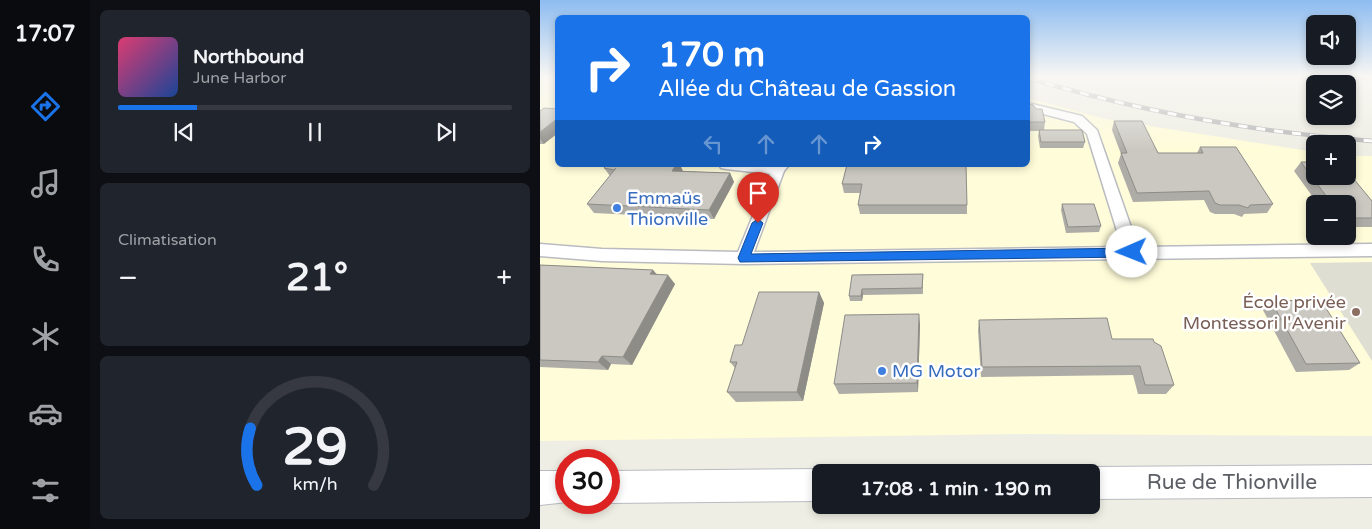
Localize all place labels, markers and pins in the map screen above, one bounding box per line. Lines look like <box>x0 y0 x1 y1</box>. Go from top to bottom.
pin <box>737 172 779 223</box>
place label: Emmaüs Thionville <box>627 187 708 230</box>
marker: Emmaüs Thionville <box>611 202 623 214</box>
place label: École privée Montessori l'Avenir <box>1183 291 1346 334</box>
marker: École privée Montessori l'Avenir <box>1350 306 1362 318</box>
place label: MG Motor <box>892 360 980 382</box>
marker: MG Motor <box>876 365 888 377</box>

